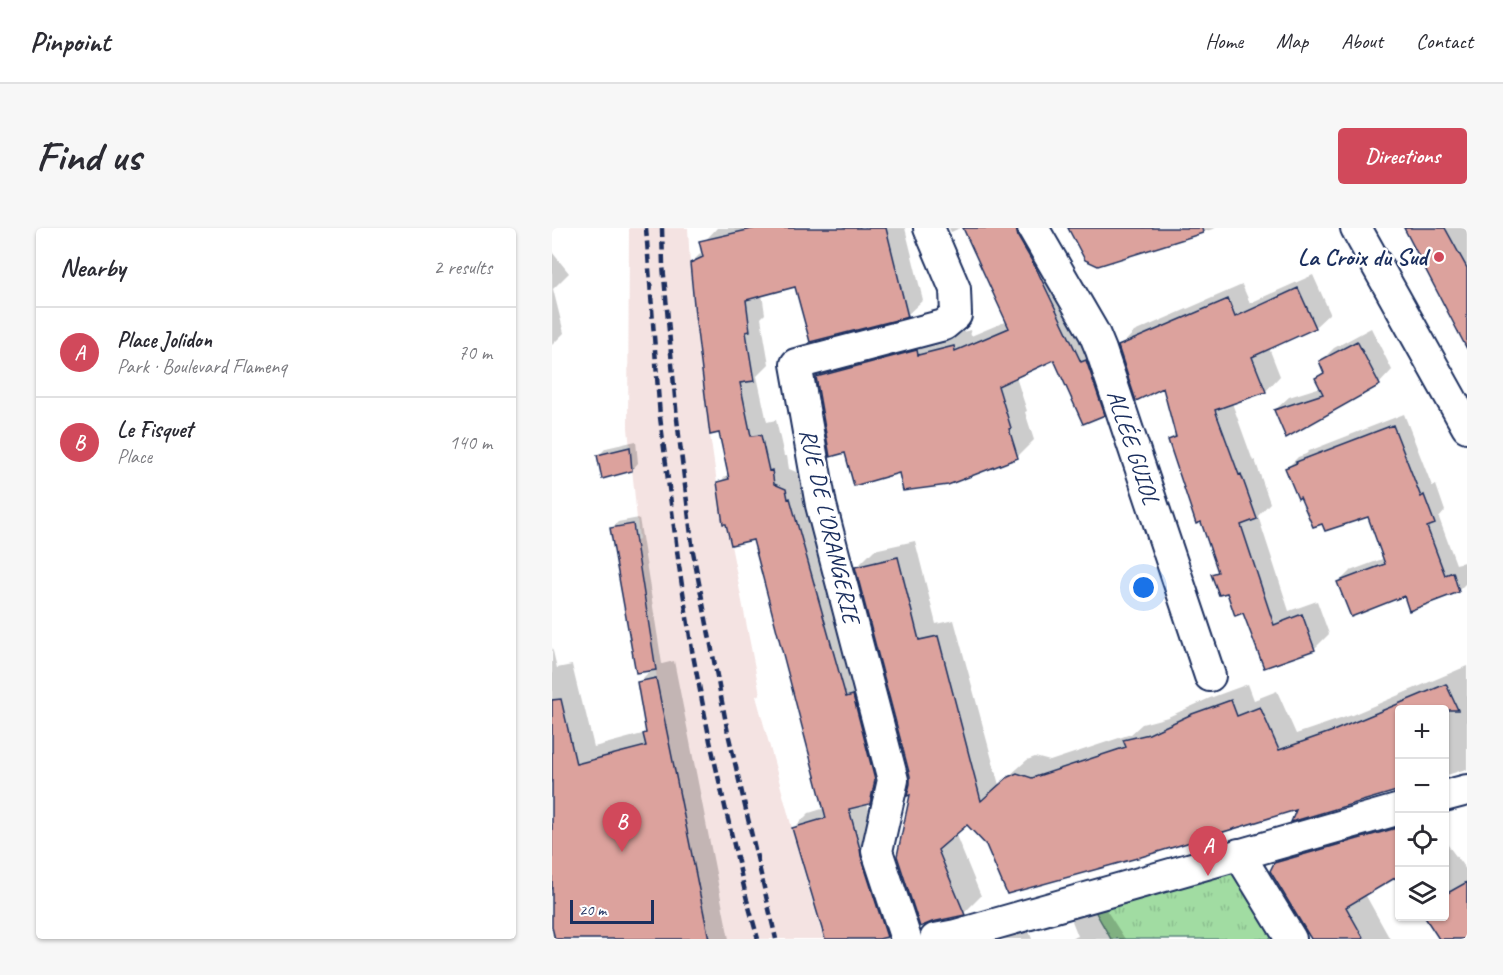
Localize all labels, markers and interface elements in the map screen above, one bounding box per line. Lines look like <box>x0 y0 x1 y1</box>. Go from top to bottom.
text: Pinpoint <box>30 24 110 59</box>
text: Home <box>1205 28 1243 54</box>
text: Map <box>1276 28 1308 54</box>
text: About <box>1341 28 1383 54</box>
text: Contact <box>1416 28 1473 54</box>
button: Directions <box>1338 128 1467 184</box>
text: Find us <box>36 130 141 183</box>
place label: La Croix du Sud <box>1298 242 1431 272</box>
marker: La Croix du Sud <box>1432 250 1446 264</box>
text: Nearby <box>60 251 125 284</box>
text: 2 results <box>433 255 492 280</box>
text: Place Jolidon <box>117 326 212 354</box>
text: A <box>74 340 85 365</box>
text: 70 m <box>458 340 492 365</box>
text: Park · Boulevard Flamenq <box>117 354 287 379</box>
street label: ALLÉE GUIOL <box>1100 386 1167 509</box>
text: Le Fisquet <box>117 416 193 444</box>
street label: RUE DE L'ORANGERIE <box>793 426 868 629</box>
text: B <box>74 430 85 455</box>
text: 140 m <box>449 430 492 455</box>
text: Place <box>117 444 152 469</box>
your location <box>1129 573 1158 602</box>
map controls <box>1395 705 1449 921</box>
button: + <box>1395 705 1449 759</box>
button: − <box>1395 759 1449 813</box>
pin: B <box>602 802 642 852</box>
button: locate <box>1395 813 1449 867</box>
pin: A <box>1188 826 1228 876</box>
button: layers <box>1395 867 1449 921</box>
scale bar <box>570 897 654 924</box>
text: 20 m <box>579 900 606 920</box>

